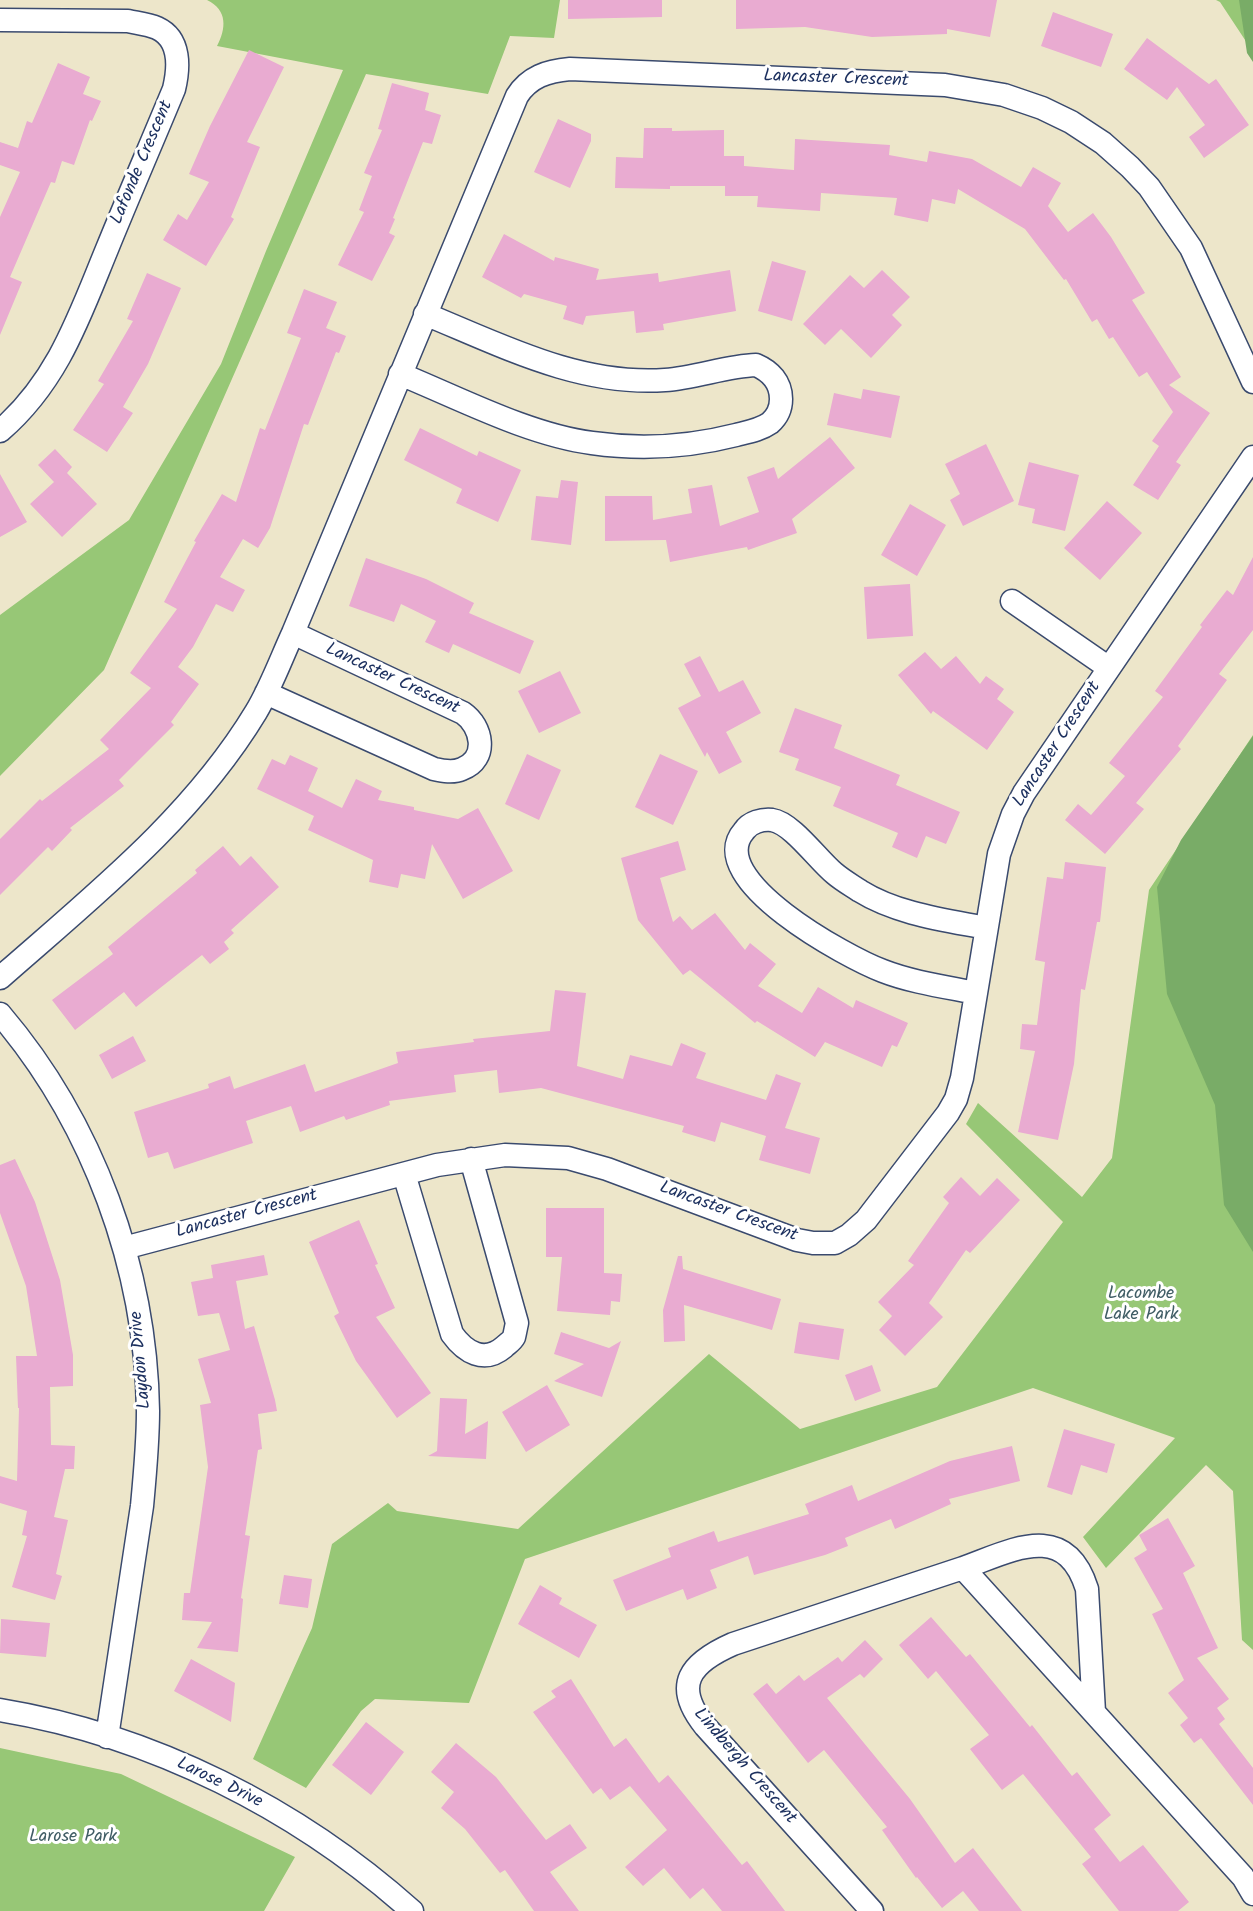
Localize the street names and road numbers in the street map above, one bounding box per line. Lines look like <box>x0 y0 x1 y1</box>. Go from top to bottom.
street label: Lancaster Crescent <box>763 67 909 93</box>
street label: Lafonde Crescent <box>107 98 179 228</box>
street label: Lancaster Crescent <box>322 639 462 721</box>
street label: Lancaster Crescent <box>1009 678 1107 812</box>
street label: Lancaster Crescent <box>656 1178 800 1248</box>
street label: Lancaster Crescent <box>174 1186 320 1244</box>
street label: Laydon Drive <box>127 1310 157 1410</box>
street label: Lindbergh Crescent <box>688 1705 800 1829</box>
street label: Larose Drive <box>173 1754 265 1814</box>

